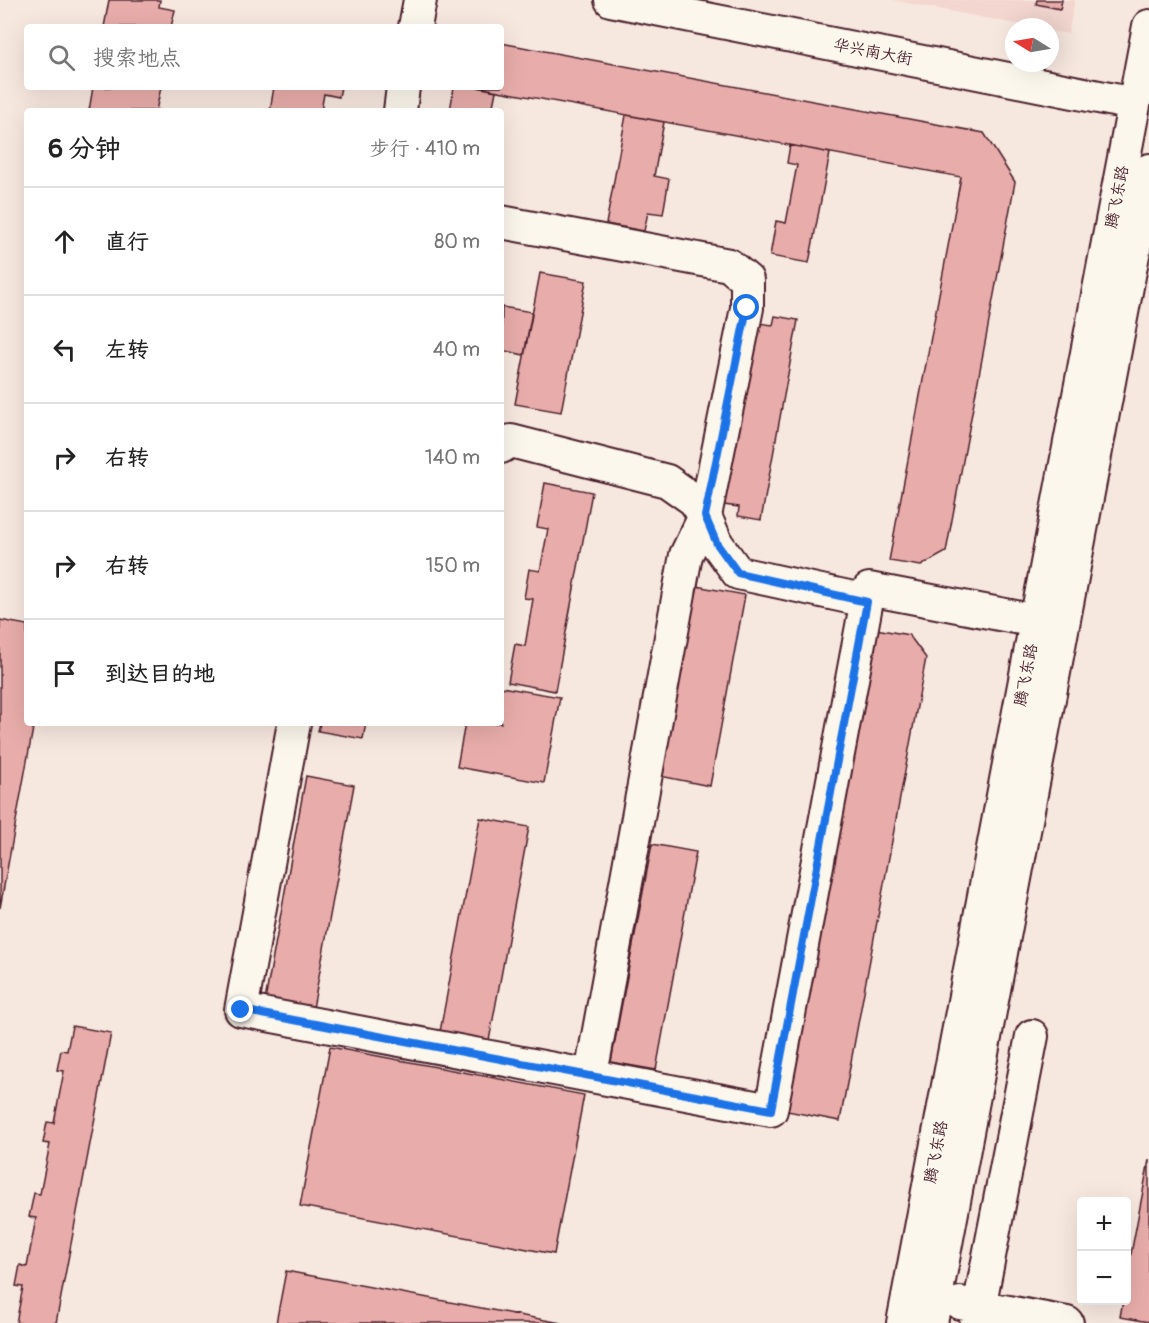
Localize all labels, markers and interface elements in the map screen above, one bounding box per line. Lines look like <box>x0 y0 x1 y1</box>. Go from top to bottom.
north arrow <box>1005 18 1059 72</box>
search box <box>24 24 504 90</box>
street label: 华兴南大街 <box>832 35 914 69</box>
icon: search <box>45 41 78 74</box>
text: 搜索地点 <box>93 44 181 72</box>
text: 6 分钟 <box>48 133 121 165</box>
text: 步行 · 410 m <box>370 136 480 161</box>
street label: 腾飞东路 <box>1101 164 1133 230</box>
icon: ahead <box>48 225 81 258</box>
text: 直行 <box>105 228 149 256</box>
text: 80 m <box>434 229 480 254</box>
route start <box>733 294 759 320</box>
icon: left <box>48 333 81 366</box>
text: 左转 <box>105 336 149 364</box>
text: 40 m <box>433 337 480 362</box>
icon: right <box>48 441 81 474</box>
text: 右转 <box>105 444 149 472</box>
text: 140 m <box>425 445 480 470</box>
icon: right <box>48 549 81 582</box>
text: 右转 <box>105 552 149 580</box>
text: 150 m <box>426 553 480 578</box>
street label: 腾飞东路 <box>1010 642 1042 708</box>
icon: arrive <box>48 657 81 690</box>
text: 到达目的地 <box>105 660 215 688</box>
route end <box>227 996 253 1022</box>
street label: 腾飞东路 <box>920 1119 952 1185</box>
map controls <box>1077 1197 1131 1305</box>
button: + <box>1077 1197 1131 1251</box>
button: − <box>1077 1251 1131 1305</box>

